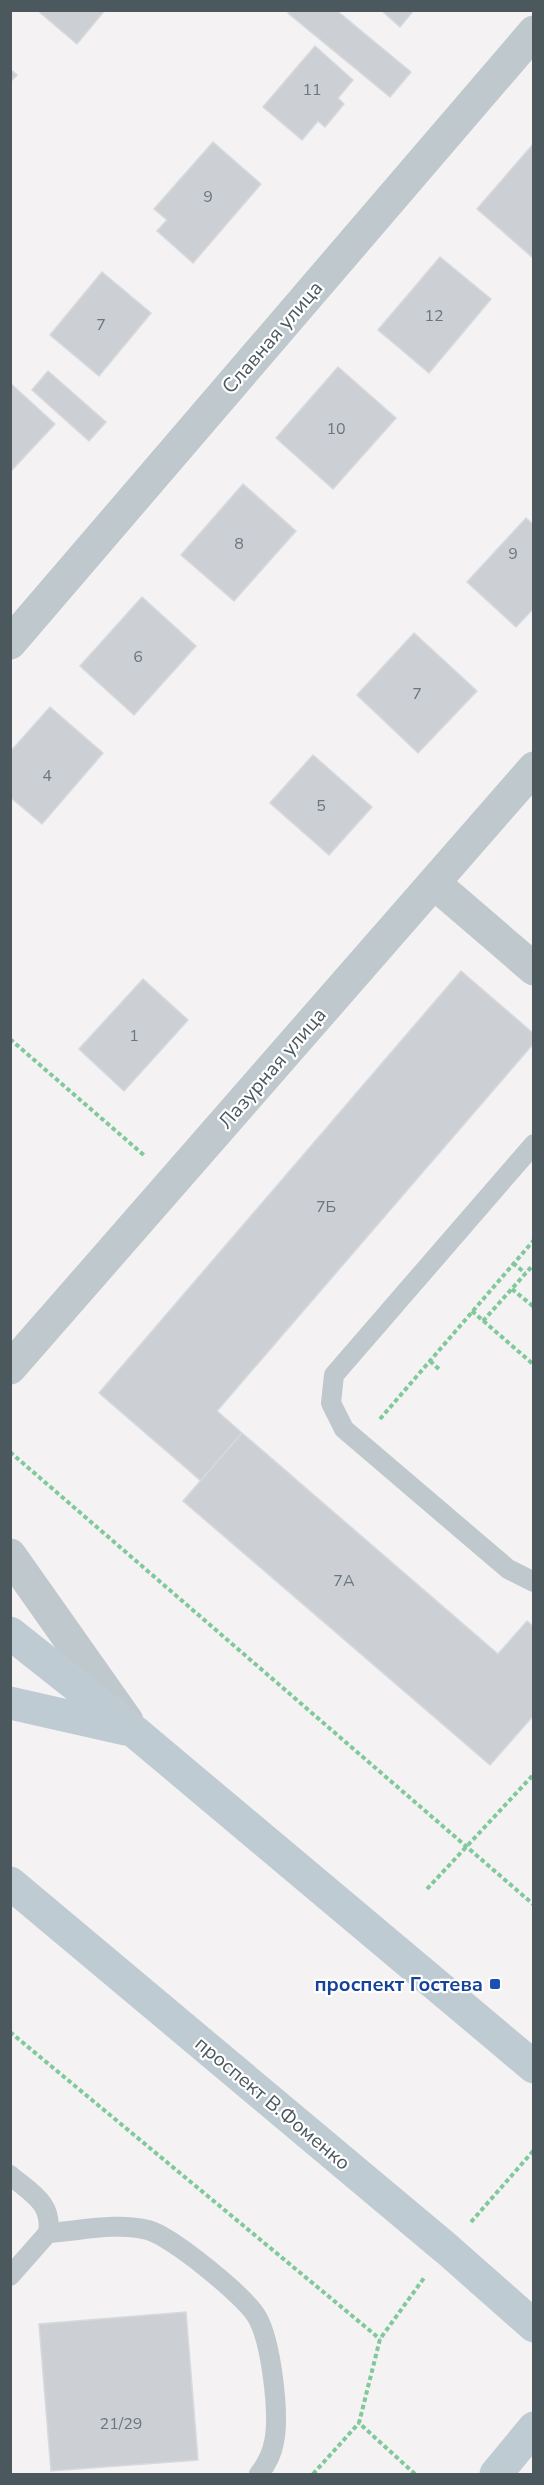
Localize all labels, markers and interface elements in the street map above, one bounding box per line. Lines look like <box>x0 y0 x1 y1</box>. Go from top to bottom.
house number: 11 <box>302 79 322 101</box>
house number: 9 <box>203 186 213 208</box>
street label: Славная улица <box>216 275 329 399</box>
house number: 12 <box>424 305 444 327</box>
house number: 7 <box>96 314 106 336</box>
house number: 10 <box>326 418 346 440</box>
house number: 8 <box>234 533 244 555</box>
house number: 9 <box>508 543 518 565</box>
house number: 6 <box>133 646 143 668</box>
house number: 7 <box>412 683 422 705</box>
house number: 4 <box>42 765 52 787</box>
house number: 5 <box>316 795 326 817</box>
street label: Лазурная улица <box>212 1002 332 1135</box>
house number: 1 <box>129 1025 139 1047</box>
house number: 7Б <box>316 1196 336 1218</box>
house number: 7А <box>333 1570 355 1592</box>
place label: проспект Гостева <box>314 1971 483 1998</box>
marker: проспект Гостева <box>488 1977 502 1991</box>
street label: проспект В.Фоменко <box>189 2030 356 2176</box>
house number: 21/29 <box>100 2413 142 2435</box>

